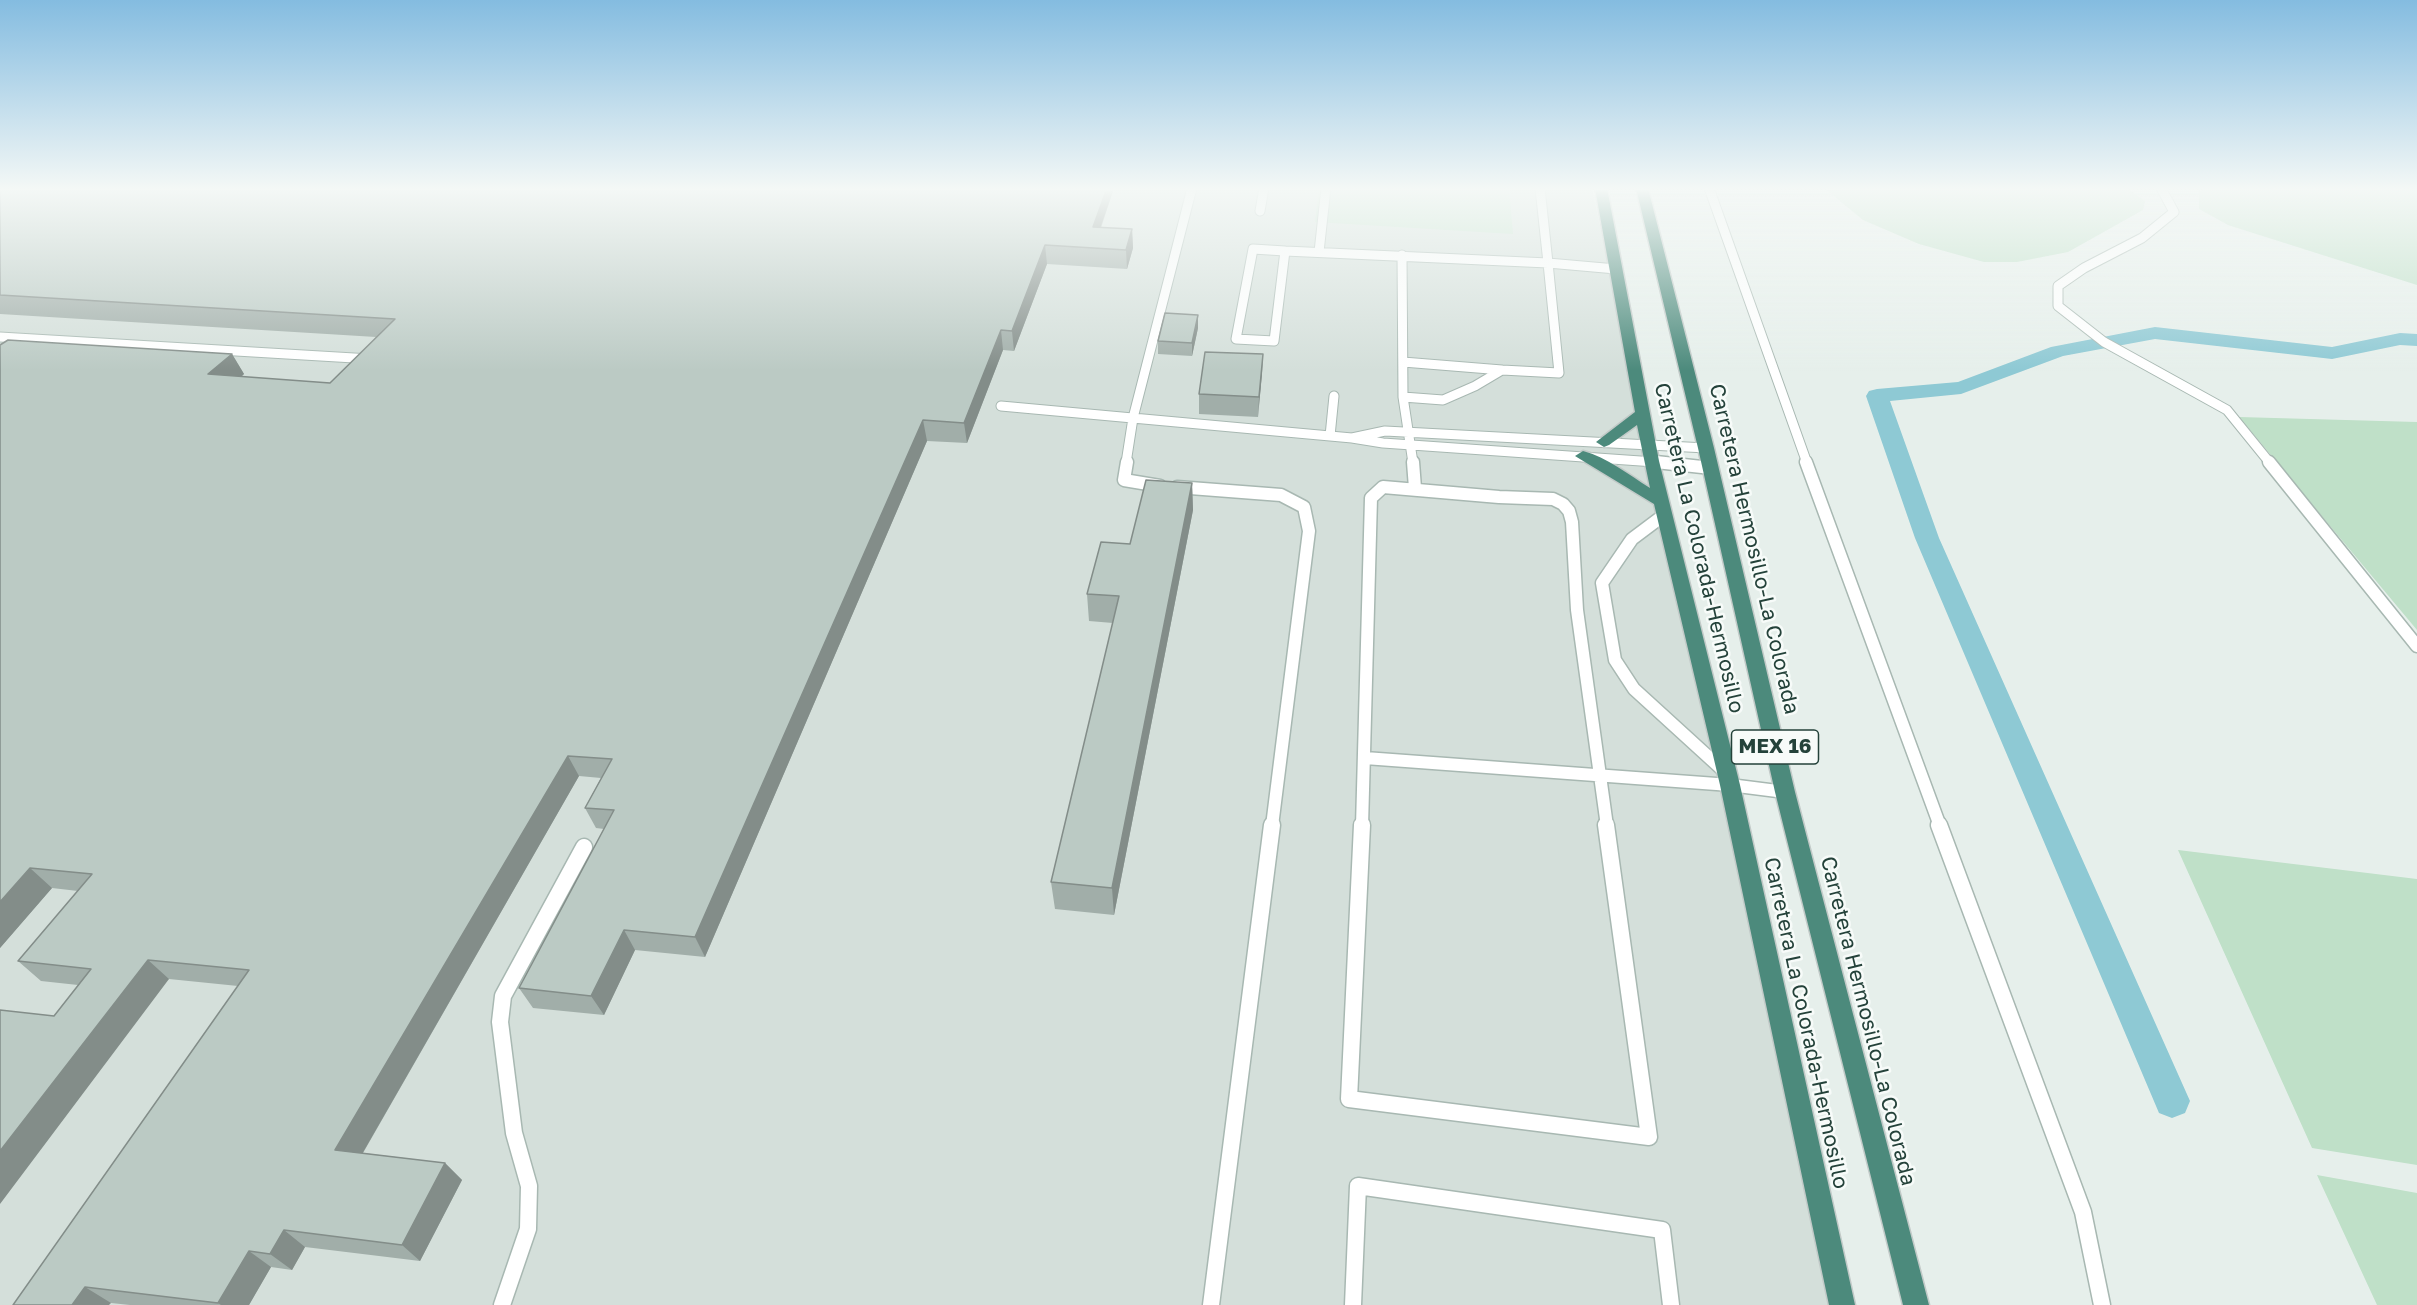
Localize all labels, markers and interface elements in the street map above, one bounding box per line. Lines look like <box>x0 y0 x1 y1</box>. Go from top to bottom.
street label: Carretera La Colorada-Hermosillo <box>1649 380 1749 716</box>
street label: Carretera Hermosillo-La Colorada <box>1704 381 1804 717</box>
road number: MEX 16 <box>1732 730 1818 764</box>
street label: Carretera Hermosillo-La Colorada <box>1815 854 1921 1188</box>
street label: Carretera La Colorada-Hermosillo <box>1759 855 1853 1191</box>

